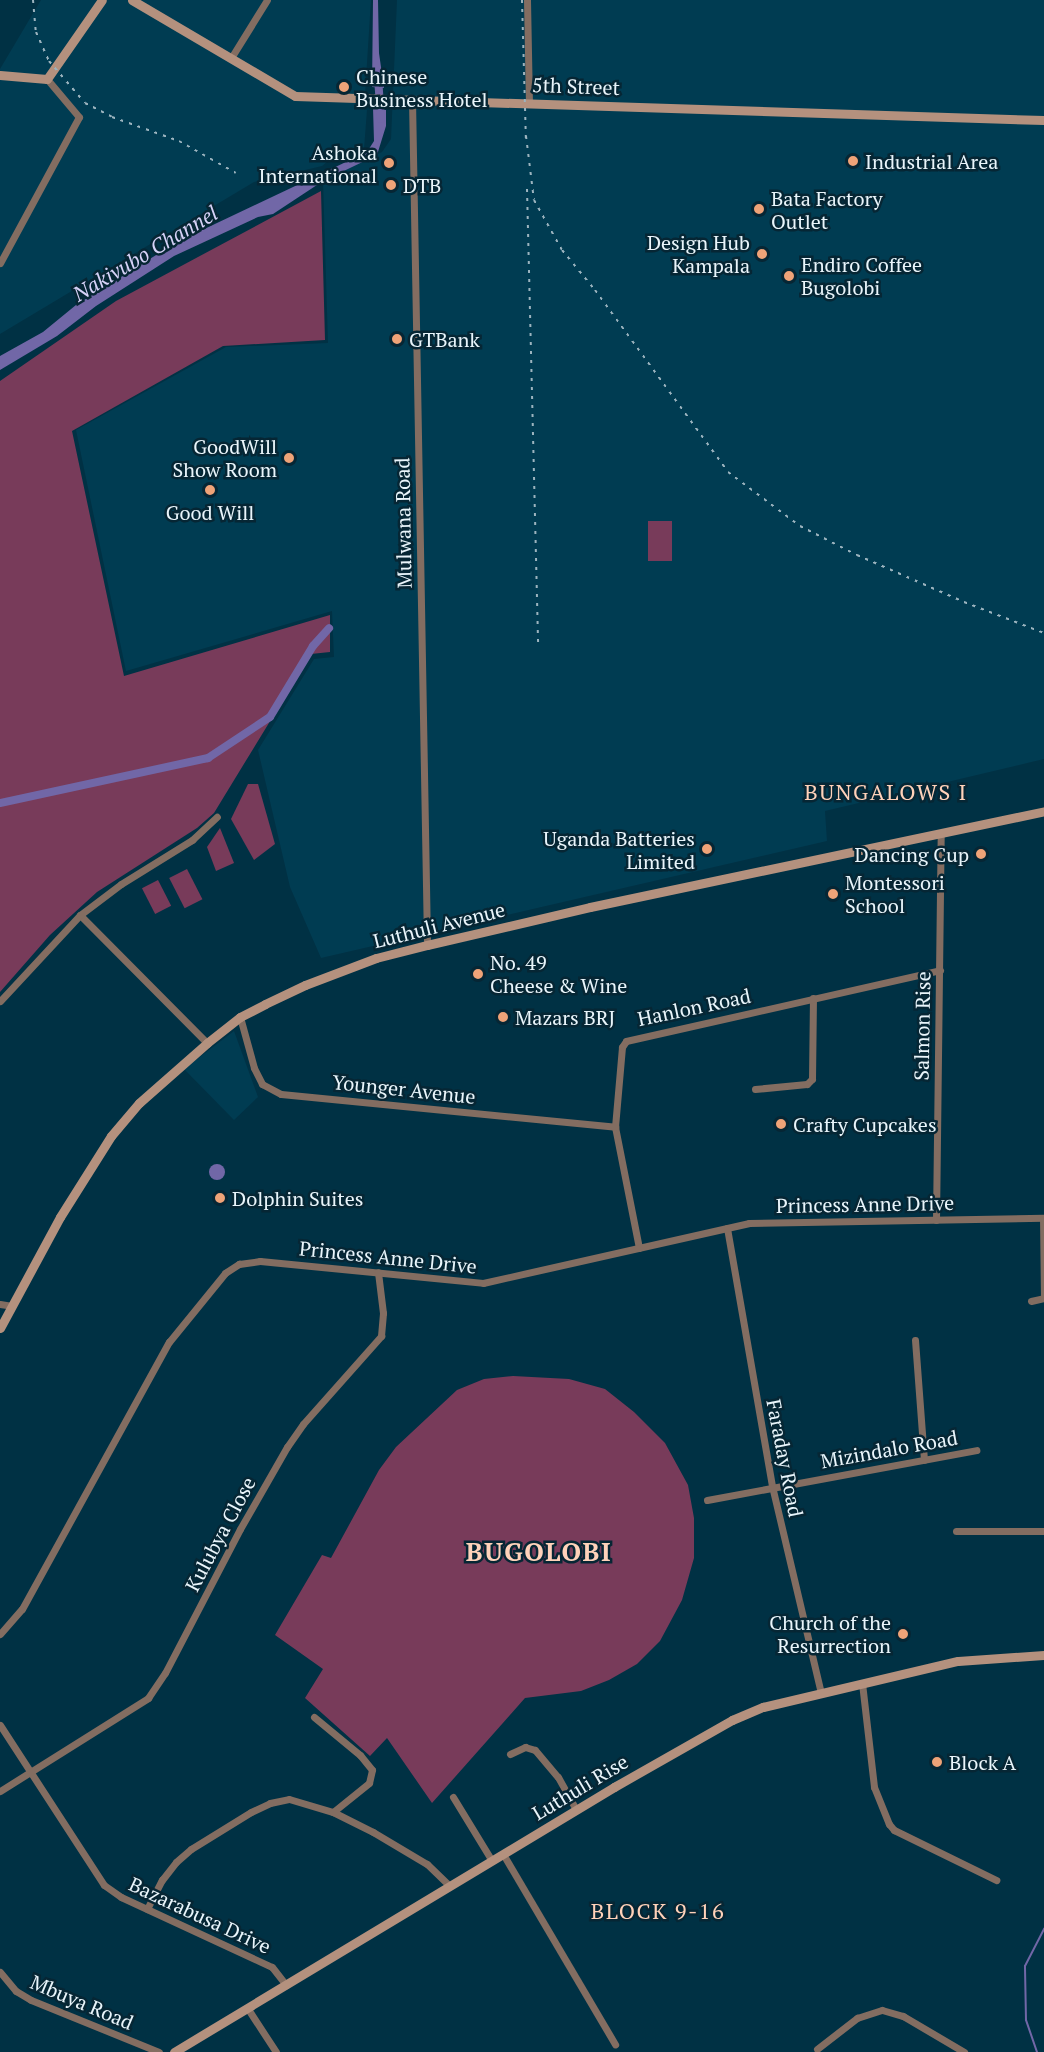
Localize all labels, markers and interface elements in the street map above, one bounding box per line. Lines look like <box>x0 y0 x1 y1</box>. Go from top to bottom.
place label: Chinese Business Hotel <box>356 64 487 111</box>
street label: 5th Street <box>532 72 620 100</box>
marker: Chinese Business Hotel <box>337 80 351 94</box>
place label: Ashoka International <box>258 140 377 187</box>
place label: Industrial Area <box>865 149 999 173</box>
marker: Industrial Area <box>846 154 860 168</box>
marker: Ashoka International <box>382 156 396 170</box>
place label: DTB <box>403 173 441 197</box>
marker: DTB <box>384 178 398 192</box>
place label: Bata Factory Outlet <box>771 186 883 233</box>
water label: Nakivubo Channel <box>68 200 222 306</box>
marker: Bata Factory Outlet <box>752 202 766 216</box>
place label: Design Hub Kampala <box>647 231 750 278</box>
marker: Design Hub Kampala <box>755 247 769 261</box>
place label: Endiro Coffee Bugolobi <box>801 252 922 299</box>
marker: Endiro Coffee Bugolobi <box>782 269 796 283</box>
place label: GTBank <box>409 327 480 351</box>
marker: GTBank <box>390 332 404 346</box>
place label: GoodWill Show Room <box>173 434 277 481</box>
marker: GoodWill Show Room <box>282 451 296 465</box>
street label: Mulwana Road <box>390 457 416 589</box>
marker: Good Will <box>203 483 217 497</box>
place label: Good Will <box>166 500 254 524</box>
district label: BUNGALOWS I <box>804 779 968 805</box>
place label: Uganda Batteries Limited <box>543 826 695 873</box>
marker: Uganda Batteries Limited <box>700 842 714 856</box>
place label: Dancing Cup <box>855 842 969 866</box>
marker: Dancing Cup <box>974 847 988 861</box>
place label: Montessori School <box>845 870 945 917</box>
marker: Montessori School <box>826 887 840 901</box>
street label: Luthuli Avenue <box>370 897 508 953</box>
place label: No. 49 Cheese & Wine <box>490 951 627 998</box>
marker: No. 49 Cheese & Wine <box>471 967 485 981</box>
street label: Salmon Rise <box>909 971 935 1081</box>
street label: Hanlon Road <box>635 983 753 1031</box>
place label: Mazars BRJ <box>515 1005 615 1029</box>
marker: Mazars BRJ <box>496 1010 510 1024</box>
street label: Younger Avenue <box>331 1070 477 1108</box>
place label: Crafty Cupcakes <box>793 1112 937 1136</box>
marker: Crafty Cupcakes <box>774 1117 788 1131</box>
place label: Dolphin Suites <box>232 1186 363 1210</box>
street label: Princess Anne Drive <box>775 1190 955 1218</box>
marker: Dolphin Suites <box>213 1191 227 1205</box>
street label: Princess Anne Drive <box>298 1236 478 1278</box>
street label: Faraday Road <box>762 1397 808 1519</box>
street label: Mizindalo Road <box>819 1425 959 1473</box>
street label: Kulubya Close <box>180 1473 260 1595</box>
district label: BUGOLOBI <box>466 1536 612 1568</box>
place label: Church of the Resurrection <box>769 1610 891 1657</box>
marker: Church of the Resurrection <box>896 1627 910 1641</box>
street label: Luthuli Rise <box>528 1749 632 1825</box>
place label: Block A <box>949 1750 1017 1774</box>
marker: Block A <box>930 1755 944 1769</box>
street label: Bazarabusa Drive <box>125 1872 275 1958</box>
district label: BLOCK 9-16 <box>591 1898 725 1924</box>
street label: Mbuya Road <box>27 1970 137 2034</box>

